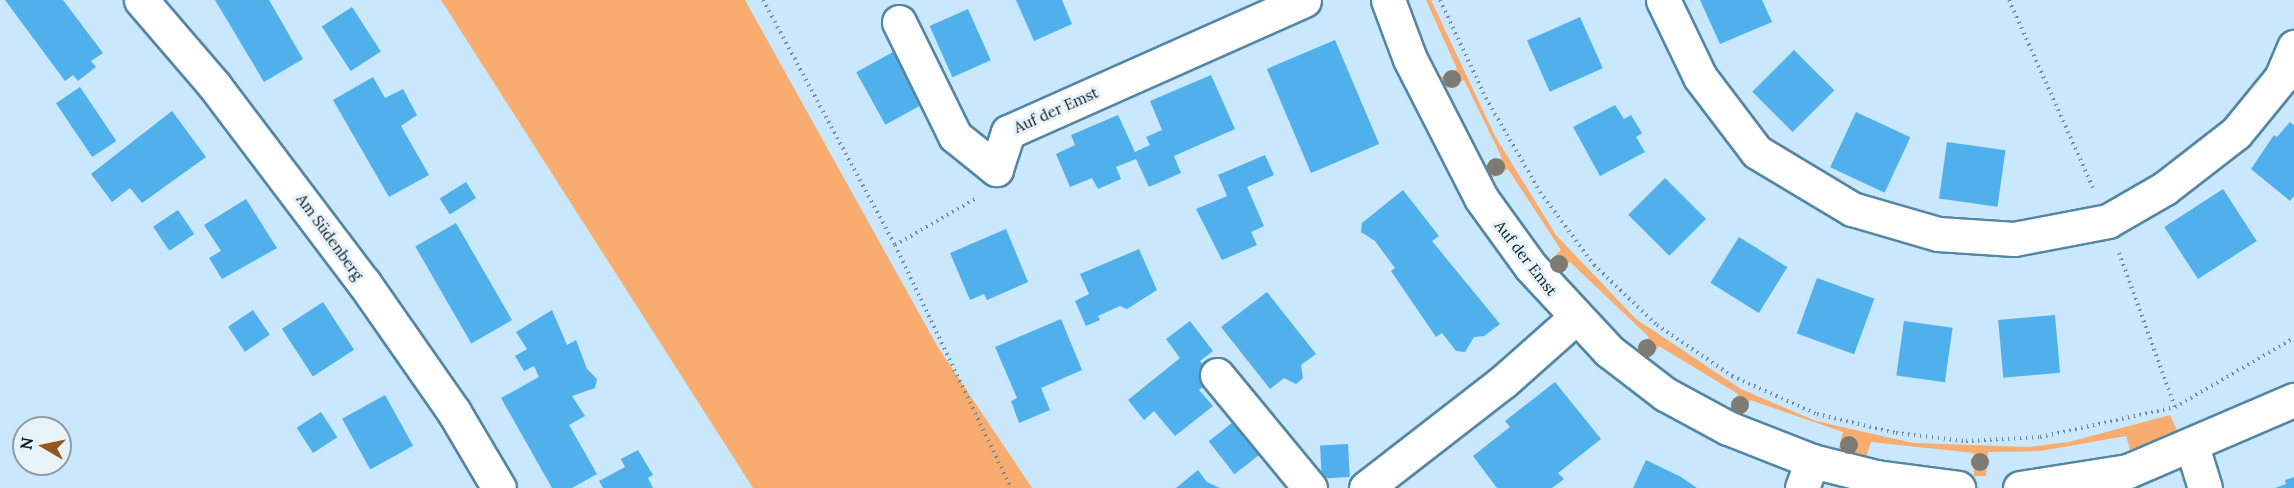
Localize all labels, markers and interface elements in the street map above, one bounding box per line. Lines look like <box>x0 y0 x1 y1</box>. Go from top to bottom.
street label: Auf der Emst <box>1011 83 1101 137</box>
street label: Am Südenberg <box>293 190 367 284</box>
street label: Auf der Emst <box>1491 217 1561 299</box>
north arrow <box>12 416 72 476</box>
text: N <box>15 436 37 451</box>

